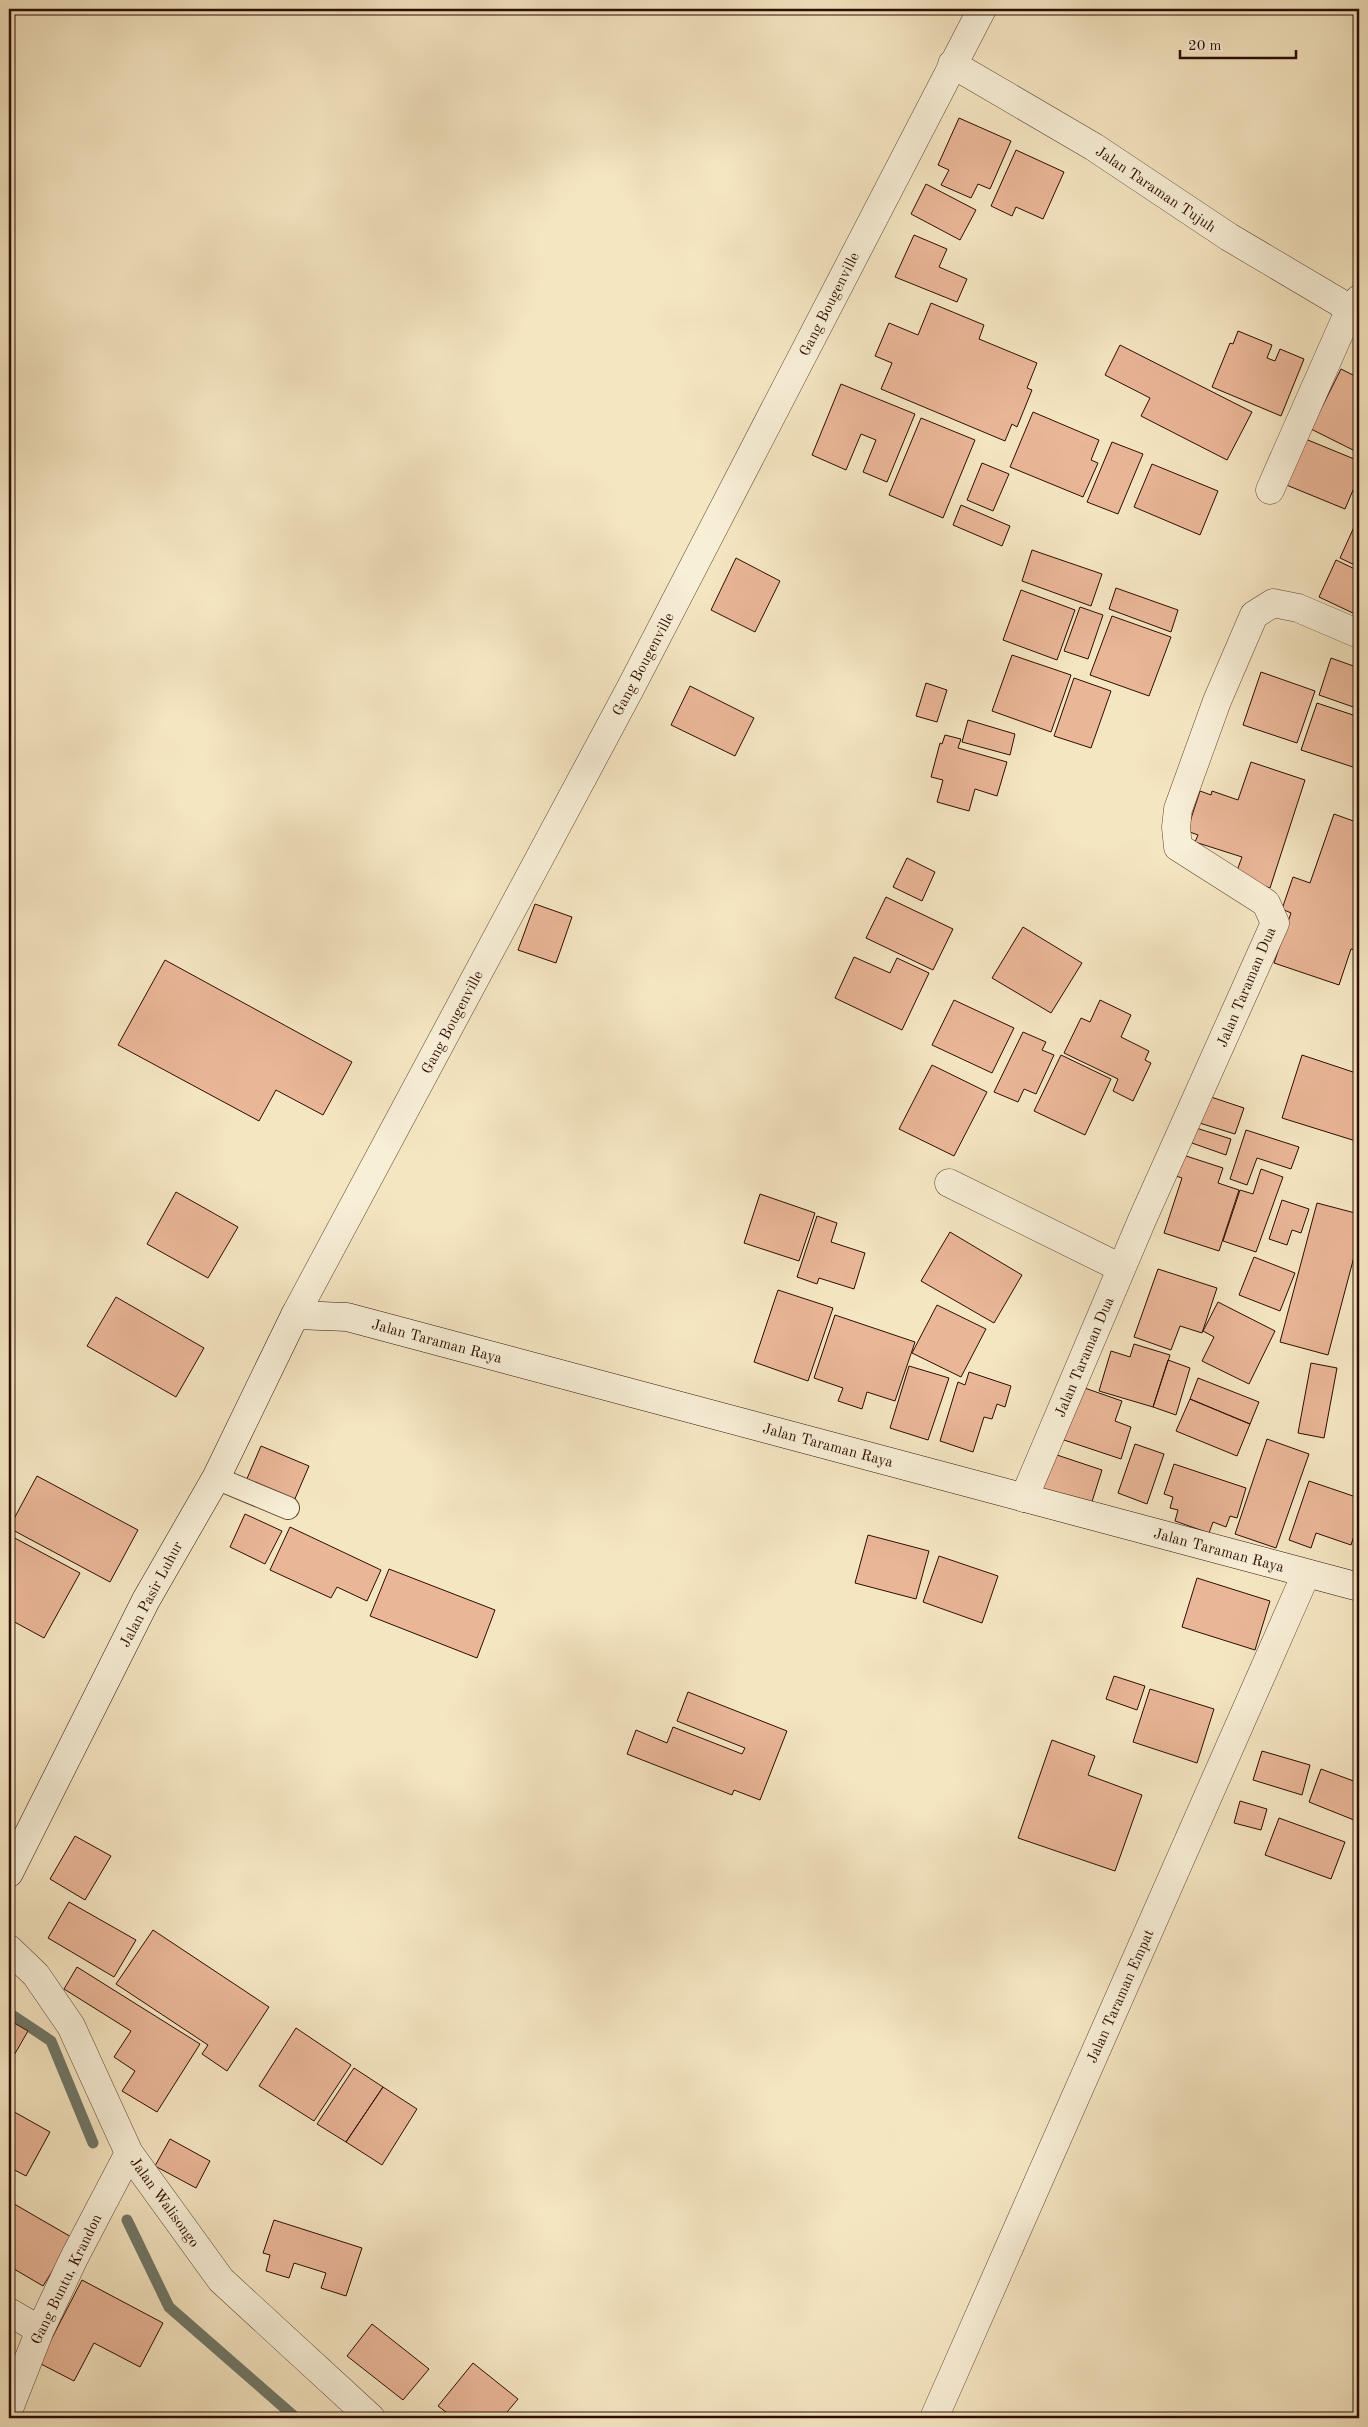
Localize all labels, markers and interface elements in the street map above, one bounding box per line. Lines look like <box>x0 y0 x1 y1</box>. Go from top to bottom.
scale bar <box>1180 28 1297 60</box>
text: 20 m <box>1188 39 1222 54</box>
street label: Jalan Taraman Tujuh <box>1092 144 1218 236</box>
street label: Gang Bougenville <box>798 250 863 359</box>
street label: Gang Bougenville <box>611 611 678 719</box>
street label: Jalan Taraman Dua <box>1215 925 1280 1050</box>
street label: Gang Bougenville <box>420 969 487 1077</box>
street label: Jalan Taraman Dua <box>1053 1295 1118 1420</box>
street label: Jalan Taraman Raya <box>370 1318 504 1367</box>
street label: Jalan Taraman Raya <box>761 1422 895 1471</box>
street label: Jalan Taraman Raya <box>1152 1527 1286 1576</box>
street label: Jalan Pasir Luhur <box>118 1539 187 1650</box>
street label: Jalan Taraman Empat <box>1085 1928 1158 2066</box>
street label: Jalan Walisongo <box>126 2155 201 2251</box>
street label: Gang Buntu, Krandon <box>29 2212 105 2347</box>

